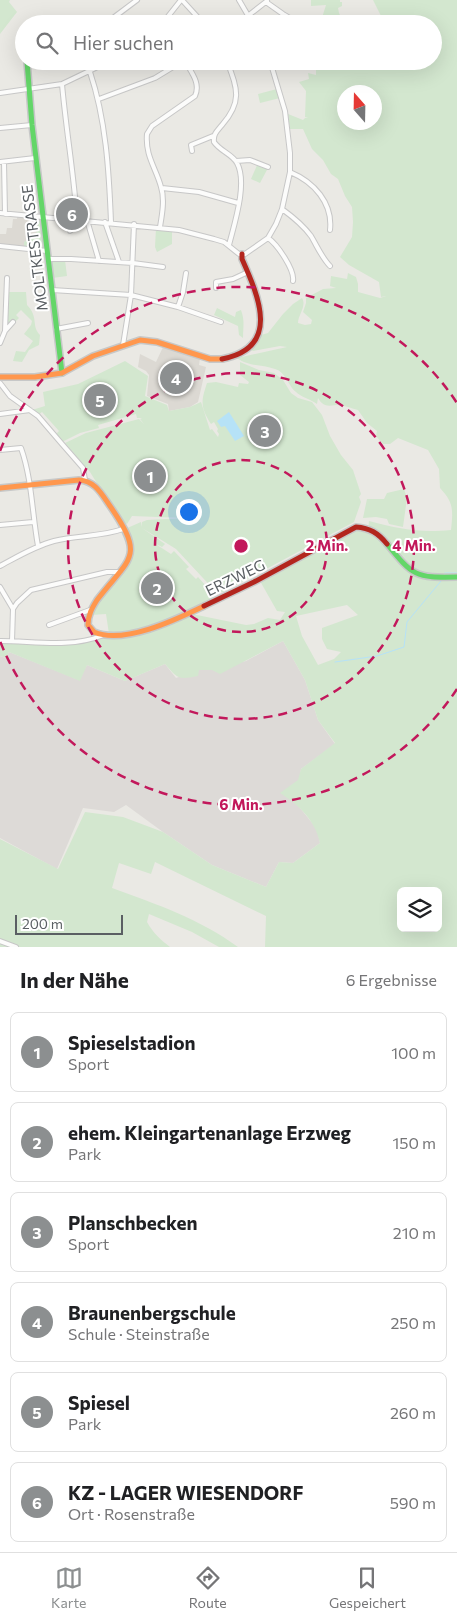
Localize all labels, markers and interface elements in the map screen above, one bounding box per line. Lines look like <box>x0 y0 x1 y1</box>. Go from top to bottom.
search box <box>15 15 442 70</box>
icon: search <box>33 29 61 57</box>
text: Hier suchen <box>73 31 174 54</box>
north arrow <box>337 85 382 130</box>
street label: MOLTKESTRASSE <box>17 184 51 312</box>
pin: 6 <box>56 195 88 233</box>
pin: 4 <box>160 359 192 397</box>
pin: 5 <box>84 381 116 419</box>
pin: 3 <box>249 412 281 450</box>
pin: 1 <box>134 457 166 495</box>
your location <box>176 499 202 525</box>
text: 2 Min. <box>306 536 348 554</box>
text: 4 Min. <box>392 536 436 554</box>
centre of rings <box>232 537 250 555</box>
street label: ERZWEG <box>202 555 268 599</box>
pin: 2 <box>141 569 173 607</box>
text: 6 Min. <box>219 795 263 813</box>
map controls <box>397 887 442 932</box>
button: layers <box>397 887 442 932</box>
scale bar <box>15 912 122 935</box>
text: 200 m <box>22 915 63 932</box>
text: In der Nähe <box>20 967 129 992</box>
text: 6 Ergebnisse <box>346 970 437 989</box>
text: Spieselstadion <box>68 1031 196 1054</box>
text: 1 <box>33 1043 41 1062</box>
text: 100 m <box>391 1043 436 1062</box>
text: Sport <box>68 1054 109 1073</box>
text: ehem. Kleingartenanlage Erzweg <box>68 1121 351 1144</box>
text: 2 <box>32 1133 42 1152</box>
text: 150 m <box>393 1133 436 1152</box>
text: Park <box>68 1144 101 1163</box>
text: Planschbecken <box>68 1211 197 1234</box>
text: 3 <box>32 1223 42 1242</box>
text: 210 m <box>393 1223 436 1242</box>
text: Sport <box>68 1234 109 1253</box>
text: Braunenbergschule <box>68 1301 236 1324</box>
text: 4 <box>32 1313 42 1332</box>
text: 250 m <box>390 1313 436 1332</box>
text: Schule · Steinstraße <box>68 1324 210 1343</box>
text: Spiesel <box>68 1391 130 1414</box>
text: 5 <box>32 1403 42 1422</box>
text: 260 m <box>390 1403 436 1422</box>
text: Park <box>68 1414 101 1433</box>
text: KZ - LAGER WIESENDORF <box>68 1481 303 1504</box>
text: 6 <box>32 1493 42 1512</box>
text: 590 m <box>390 1493 436 1512</box>
text: Ort · Rosenstraße <box>68 1504 195 1523</box>
tab: Karte <box>51 1564 86 1611</box>
tab: Route <box>189 1564 227 1611</box>
tab: Gespeichert <box>329 1564 406 1611</box>

